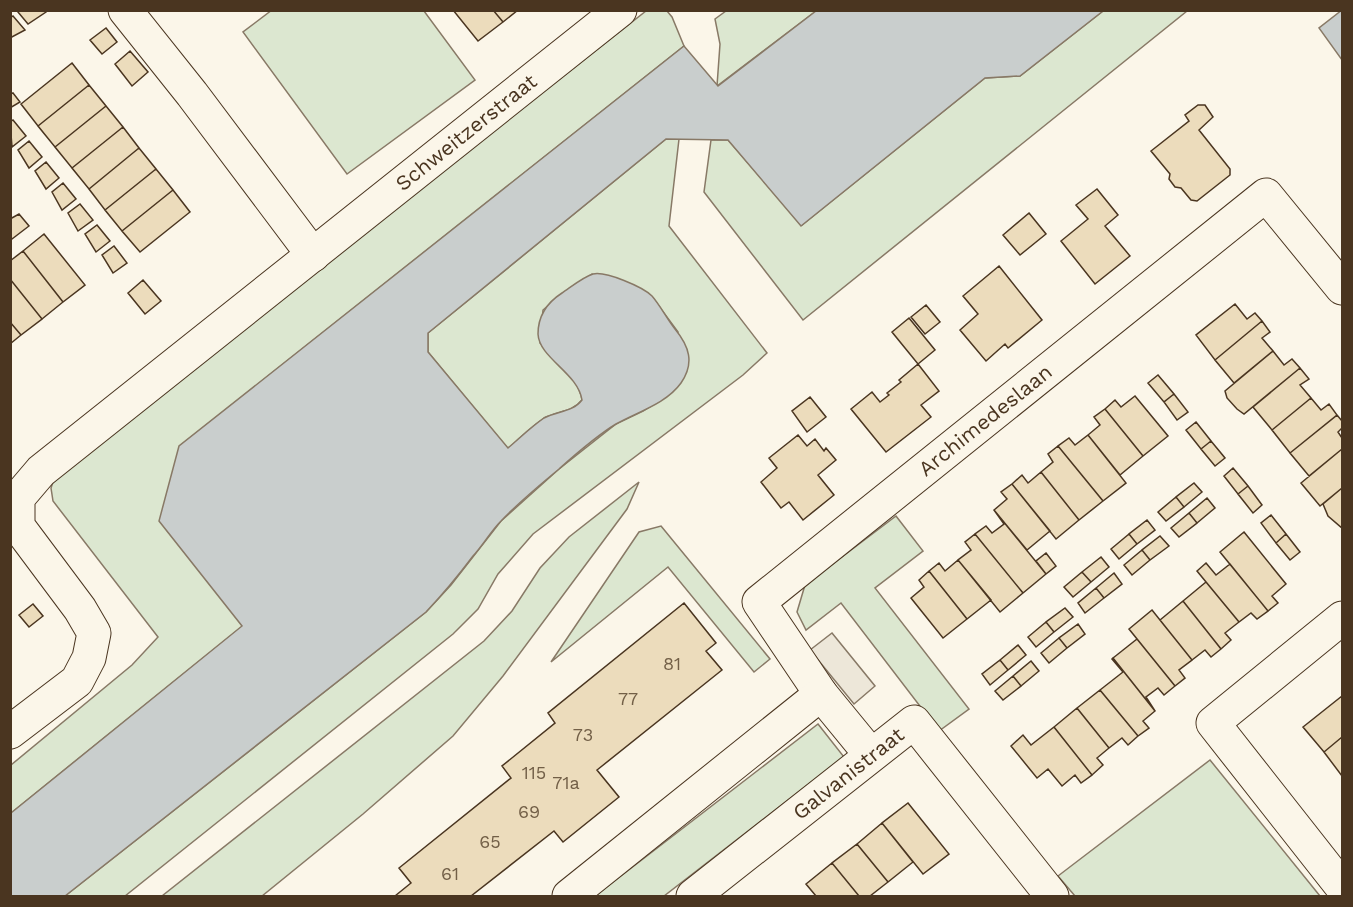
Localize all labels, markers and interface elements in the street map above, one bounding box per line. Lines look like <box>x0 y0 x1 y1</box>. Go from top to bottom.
street label: Schweitzerstraat <box>390 68 542 196</box>
street label: Archimedeslaan <box>913 359 1057 481</box>
house number: 81 <box>663 653 681 674</box>
house number: 77 <box>618 688 638 709</box>
street label: Galvanistraat <box>788 722 909 825</box>
house number: 73 <box>573 724 593 745</box>
house number: 115 <box>522 762 546 783</box>
house number: 71a <box>552 772 580 793</box>
house number: 69 <box>518 801 540 822</box>
house number: 65 <box>479 831 501 852</box>
house number: 61 <box>441 863 459 884</box>

